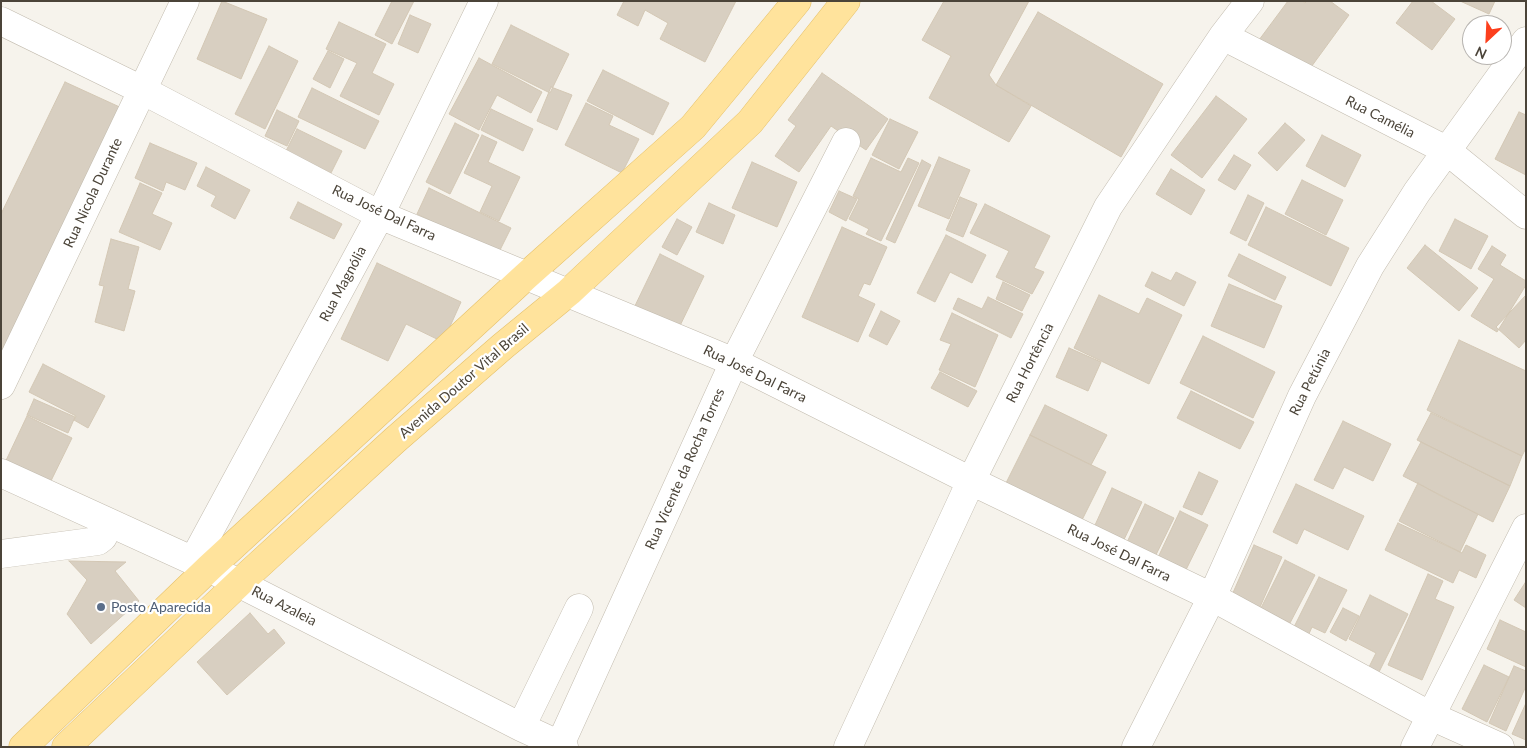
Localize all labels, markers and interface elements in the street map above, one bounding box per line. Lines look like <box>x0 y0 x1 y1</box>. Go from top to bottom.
north arrow <box>1462 15 1512 65</box>
text: N <box>1472 43 1489 63</box>
street label: Rua Camélia <box>1342 92 1418 142</box>
street label: Rua Nicola Durante <box>60 135 126 251</box>
street label: Rua José Dal Farra <box>329 182 439 244</box>
street label: Rua Magnólia <box>316 243 370 325</box>
street label: Avenida Doutor Vital Brasil <box>396 320 532 442</box>
street label: Rua Hortência <box>1003 320 1057 406</box>
street label: Rua José Dal Farra <box>701 342 809 406</box>
street label: Rua Petúnia <box>1286 346 1334 418</box>
street label: Rua Vicente da Rocha Torres <box>642 386 728 552</box>
street label: Rua José Dal Farra <box>1065 521 1173 585</box>
street label: Rua Azaleia <box>249 582 319 630</box>
place label: Posto Aparecida <box>111 599 211 615</box>
marker: Posto Aparecida <box>95 601 107 613</box>

